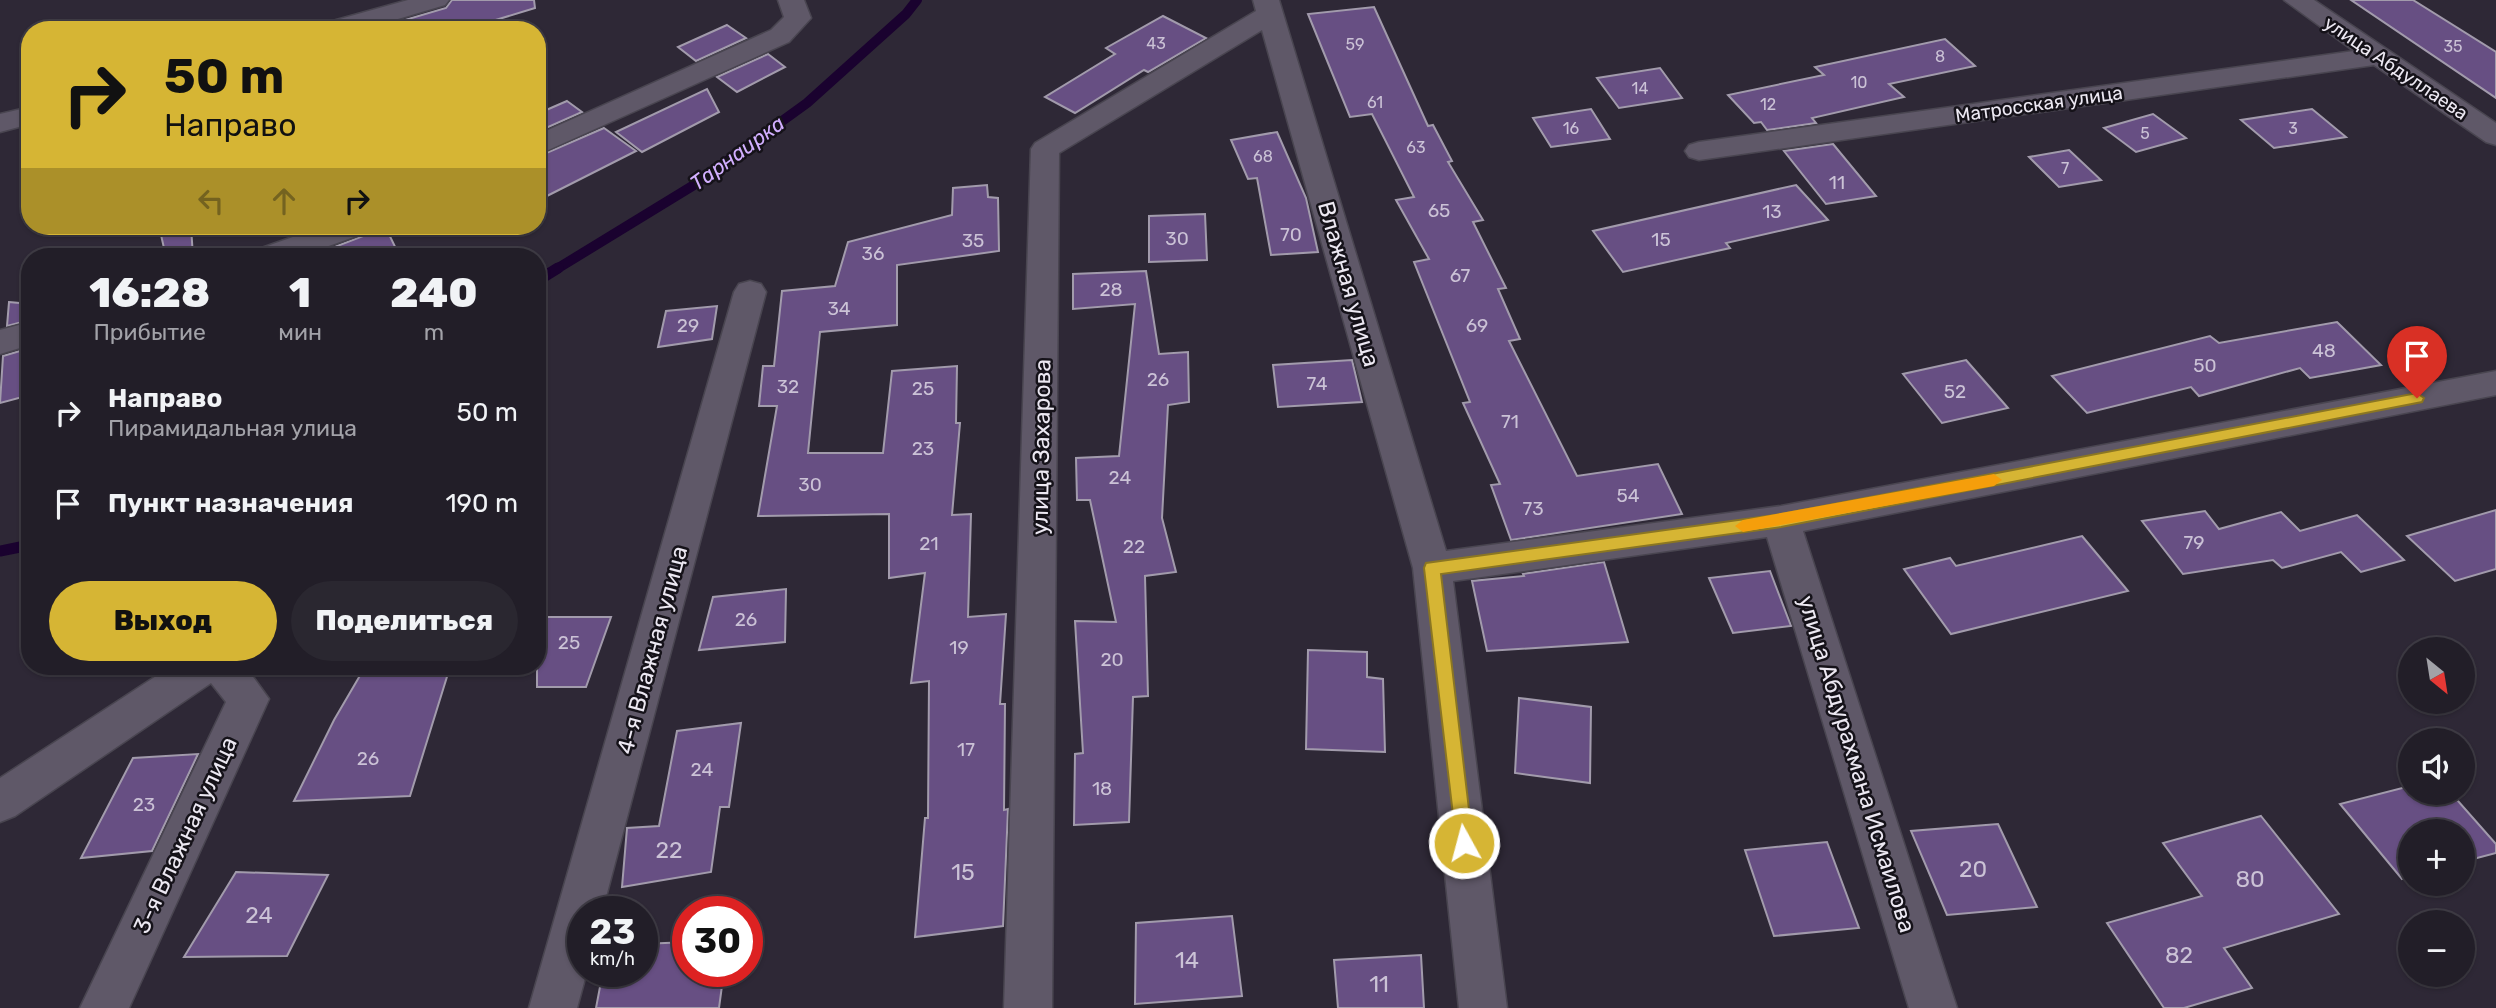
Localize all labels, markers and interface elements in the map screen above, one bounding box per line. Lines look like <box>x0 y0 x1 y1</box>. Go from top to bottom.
street label: улица Абдуллаева <box>2320 11 2472 125</box>
house number: 43 <box>1146 34 1166 53</box>
house number: 59 <box>1346 35 1365 54</box>
house number: 35 <box>2443 37 2463 56</box>
text: 50 m <box>164 47 284 105</box>
house number: 8 <box>1935 47 1945 66</box>
icon: right <box>49 49 140 140</box>
house number: 10 <box>1850 73 1868 92</box>
house number: 14 <box>1632 79 1648 98</box>
street label: Матросская улица <box>1954 81 2124 127</box>
house number: 61 <box>1367 93 1383 112</box>
house number: 12 <box>1760 95 1776 114</box>
text: Направо <box>164 106 297 144</box>
water label: Тарнаирка <box>685 110 789 196</box>
house number: 16 <box>1563 119 1580 138</box>
house number: 3 <box>2288 119 2298 138</box>
house number: 5 <box>2140 124 2150 143</box>
house number: 63 <box>1406 138 1426 157</box>
house number: 68 <box>1253 147 1273 166</box>
house number: 7 <box>2061 159 2069 178</box>
house number: 11 <box>1829 171 1845 194</box>
icon: left <box>192 182 230 220</box>
icon: ahead <box>265 182 303 220</box>
icon: right <box>338 182 376 220</box>
street label: Влажная улица <box>1312 198 1386 370</box>
house number: 65 <box>1428 199 1450 222</box>
house number: 13 <box>1762 200 1782 223</box>
house number: 70 <box>1280 223 1302 246</box>
house number: 30 <box>1165 227 1189 250</box>
house number: 15 <box>1651 228 1671 251</box>
house number: 35 <box>962 229 984 252</box>
house number: 36 <box>862 242 884 265</box>
house number: 67 <box>1450 264 1471 287</box>
text: 16:28 <box>89 268 210 318</box>
text: 1 <box>289 268 311 318</box>
text: 240 <box>390 268 478 318</box>
house number: 28 <box>1099 278 1123 301</box>
house number: 34 <box>827 297 851 320</box>
house number: 29 <box>677 314 699 337</box>
house number: 69 <box>1466 314 1488 337</box>
text: Прибытие <box>93 318 206 346</box>
text: мин <box>278 318 322 346</box>
text: m <box>424 318 444 346</box>
pin <box>2387 326 2447 398</box>
icon: arrive <box>2398 337 2436 375</box>
house number: 48 <box>2312 339 2336 362</box>
house number: 50 <box>2193 354 2217 377</box>
street label: улица Захарова <box>1025 359 1057 535</box>
house number: 26 <box>1147 368 1169 391</box>
house number: 74 <box>1307 372 1328 395</box>
house number: 32 <box>777 375 799 398</box>
house number: 25 <box>912 377 934 400</box>
house number: 52 <box>1944 380 1966 403</box>
text: Направо <box>108 383 222 414</box>
icon: right <box>49 394 87 432</box>
text: 50 m <box>457 397 518 428</box>
house number: 71 <box>1501 410 1519 433</box>
text: Пирамидальная улица <box>108 414 357 442</box>
house number: 23 <box>912 437 934 460</box>
house number: 24 <box>1109 466 1132 489</box>
house number: 30 <box>798 473 822 496</box>
house number: 54 <box>1616 484 1640 507</box>
icon: arrive <box>49 485 87 523</box>
text: Пункт назначения <box>108 488 353 519</box>
text: 190 m <box>445 488 518 519</box>
house number: 73 <box>1522 497 1544 520</box>
house number: 79 <box>2183 531 2205 554</box>
house number: 21 <box>919 532 939 555</box>
house number: 22 <box>1123 535 1145 558</box>
street label: 4-я Влажная улица <box>611 543 693 757</box>
button: Выход <box>49 581 277 661</box>
button: Поделиться <box>291 581 518 661</box>
street label: улица Абдурахмана Исмаилова <box>1792 592 1922 936</box>
house number: 26 <box>735 608 757 631</box>
house number: 25 <box>558 631 580 654</box>
house number: 19 <box>949 636 969 659</box>
north arrow <box>2398 637 2474 714</box>
map controls <box>2398 637 2475 987</box>
house number: 20 <box>1100 648 1124 671</box>
button: sound <box>2398 728 2475 805</box>
street label: 3-я Влажная улица <box>127 732 243 938</box>
house number: 17 <box>957 738 975 761</box>
house number: 26 <box>357 747 379 770</box>
house number: 24 <box>691 758 714 781</box>
house number: 18 <box>1092 777 1112 800</box>
house number: 23 <box>133 793 155 816</box>
position arrow <box>1427 806 1501 880</box>
button: + <box>2398 819 2475 896</box>
house number: 22 <box>655 836 683 864</box>
house number: 20 <box>1959 855 1987 883</box>
house number: 15 <box>951 858 975 886</box>
house number: 80 <box>2235 865 2265 893</box>
speed limit sign: 30 <box>672 896 763 987</box>
house number: 24 <box>245 901 273 929</box>
button: − <box>2398 910 2475 987</box>
text: 23 <box>590 911 635 953</box>
house number: 82 <box>2165 941 2193 969</box>
house number: 14 <box>1175 946 1199 974</box>
text: km/h <box>590 948 635 970</box>
house number: 11 <box>1369 970 1389 998</box>

